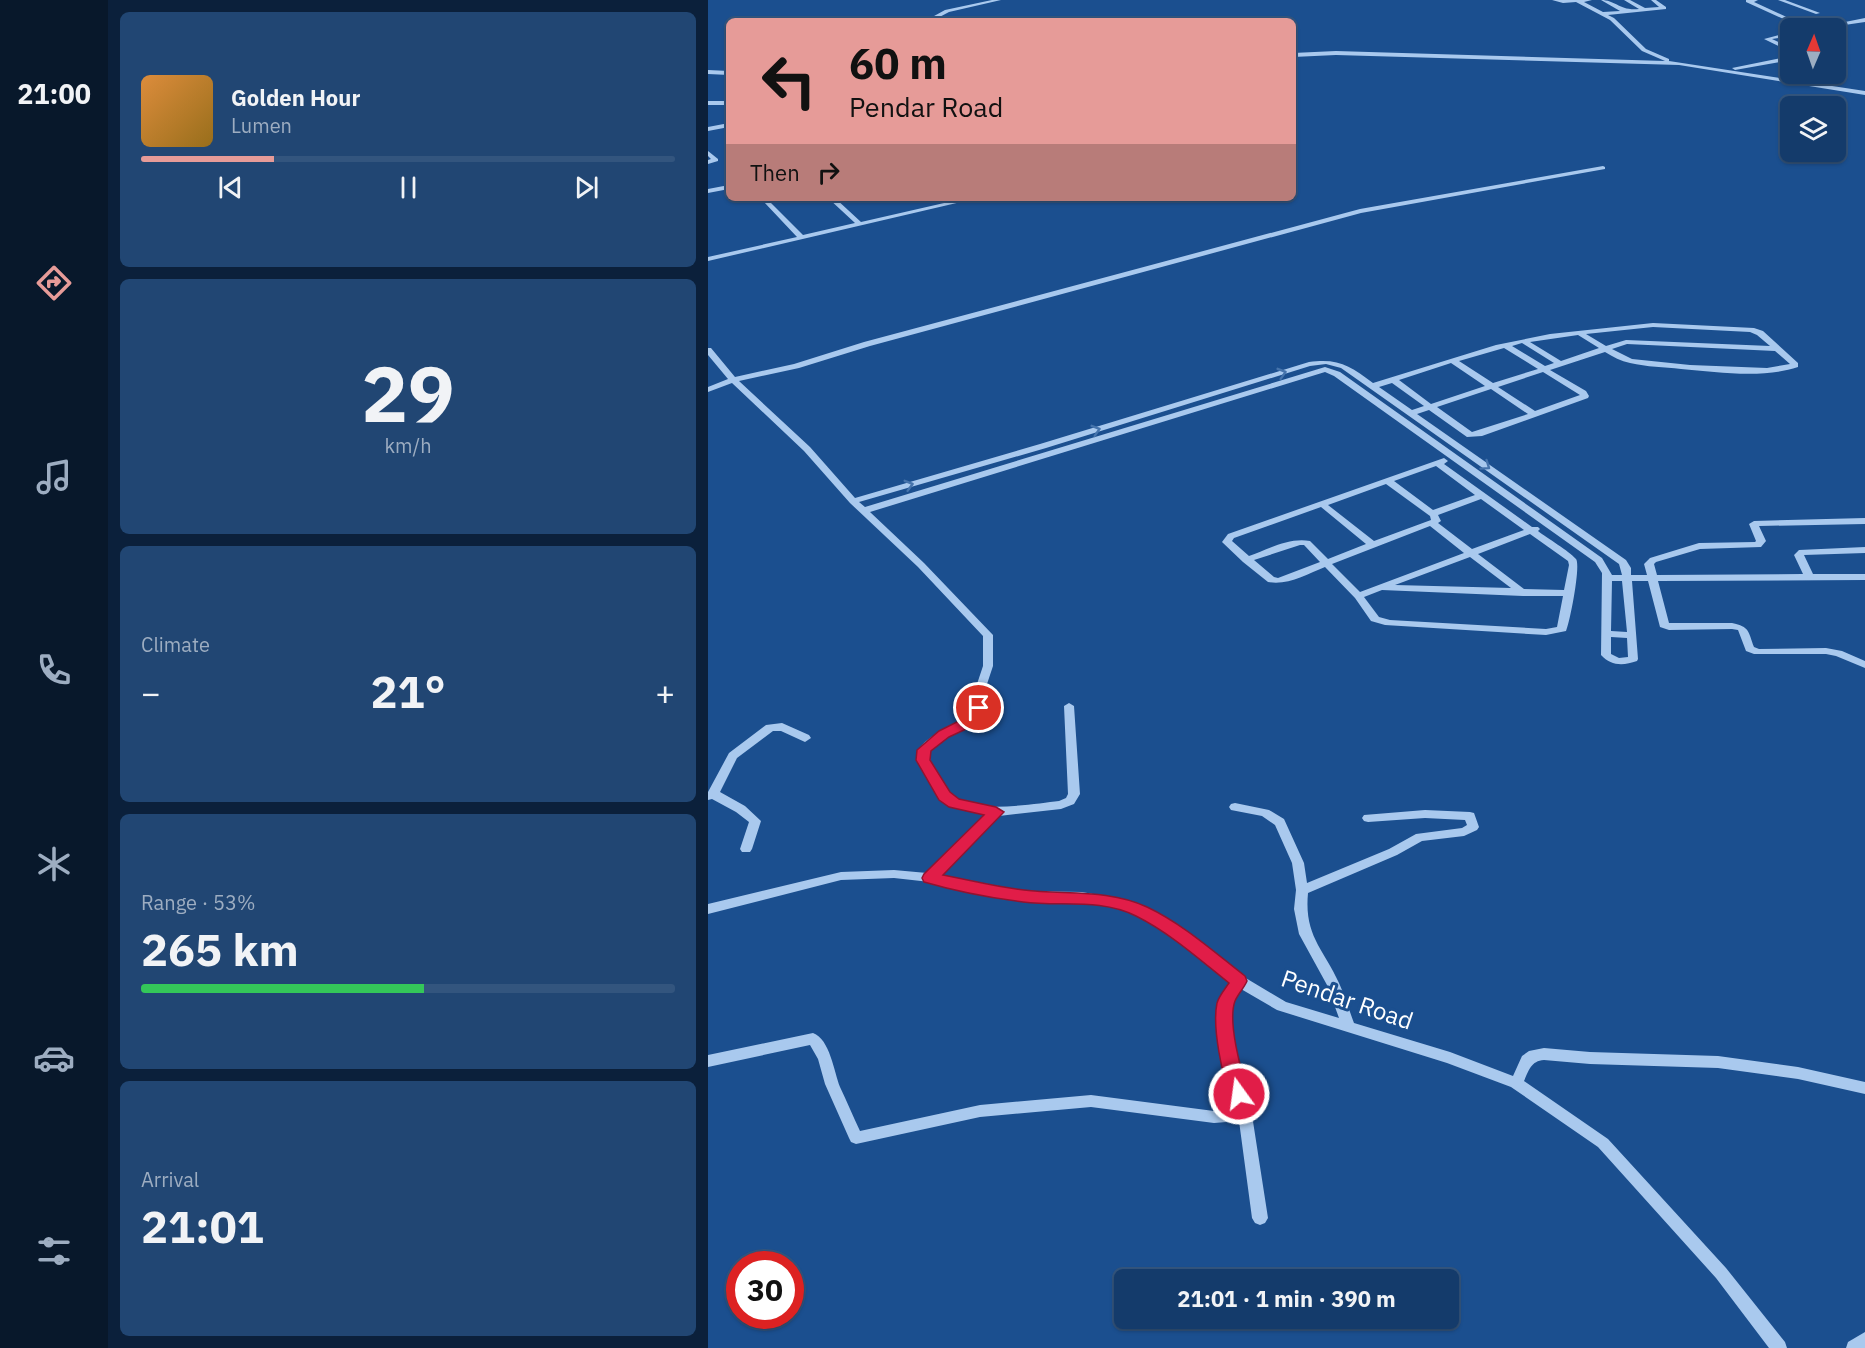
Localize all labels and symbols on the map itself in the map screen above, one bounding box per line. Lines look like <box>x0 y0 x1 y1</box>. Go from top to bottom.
north arrow <box>1780 18 1846 84</box>
one-way arrow <box>1277 368 1287 380</box>
one-way arrow <box>1090 425 1101 437</box>
one-way arrow <box>1480 459 1491 470</box>
one-way arrow <box>903 480 914 492</box>
pin <box>953 682 1004 733</box>
street label: Pendar Road <box>1277 962 1417 1037</box>
position arrow <box>1207 1062 1271 1126</box>
speed limit sign: 30 <box>726 1251 804 1329</box>

